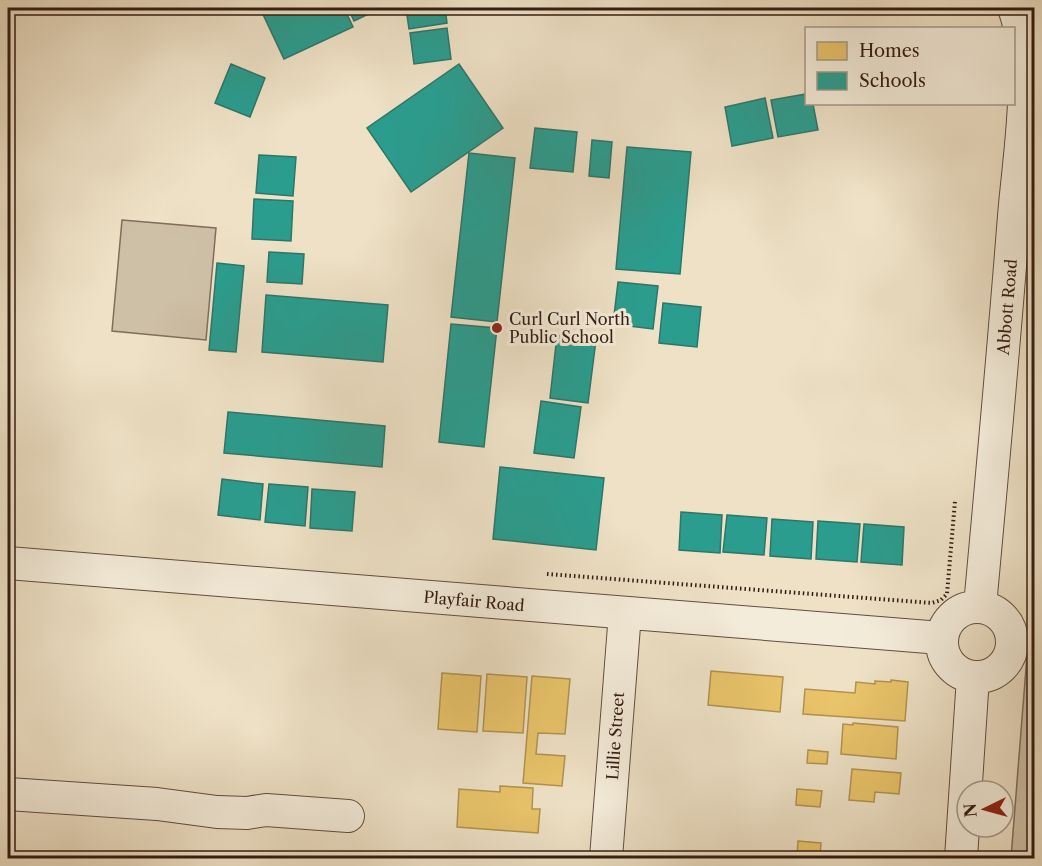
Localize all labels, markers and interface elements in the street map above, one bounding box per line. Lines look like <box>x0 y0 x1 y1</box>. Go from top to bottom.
legend <box>805 27 1015 105</box>
text: Homes <box>859 40 920 62</box>
text: Schools <box>859 70 926 92</box>
street label: Abbott Road <box>993 258 1021 357</box>
place label: Curl Curl North Public School <box>509 309 630 347</box>
marker: Curl Curl North Public School <box>490 321 504 335</box>
street label: Playfair Road <box>423 587 526 615</box>
street label: Lillie Street <box>602 691 628 781</box>
north arrow <box>955 779 1015 839</box>
text: N <box>959 802 981 818</box>

